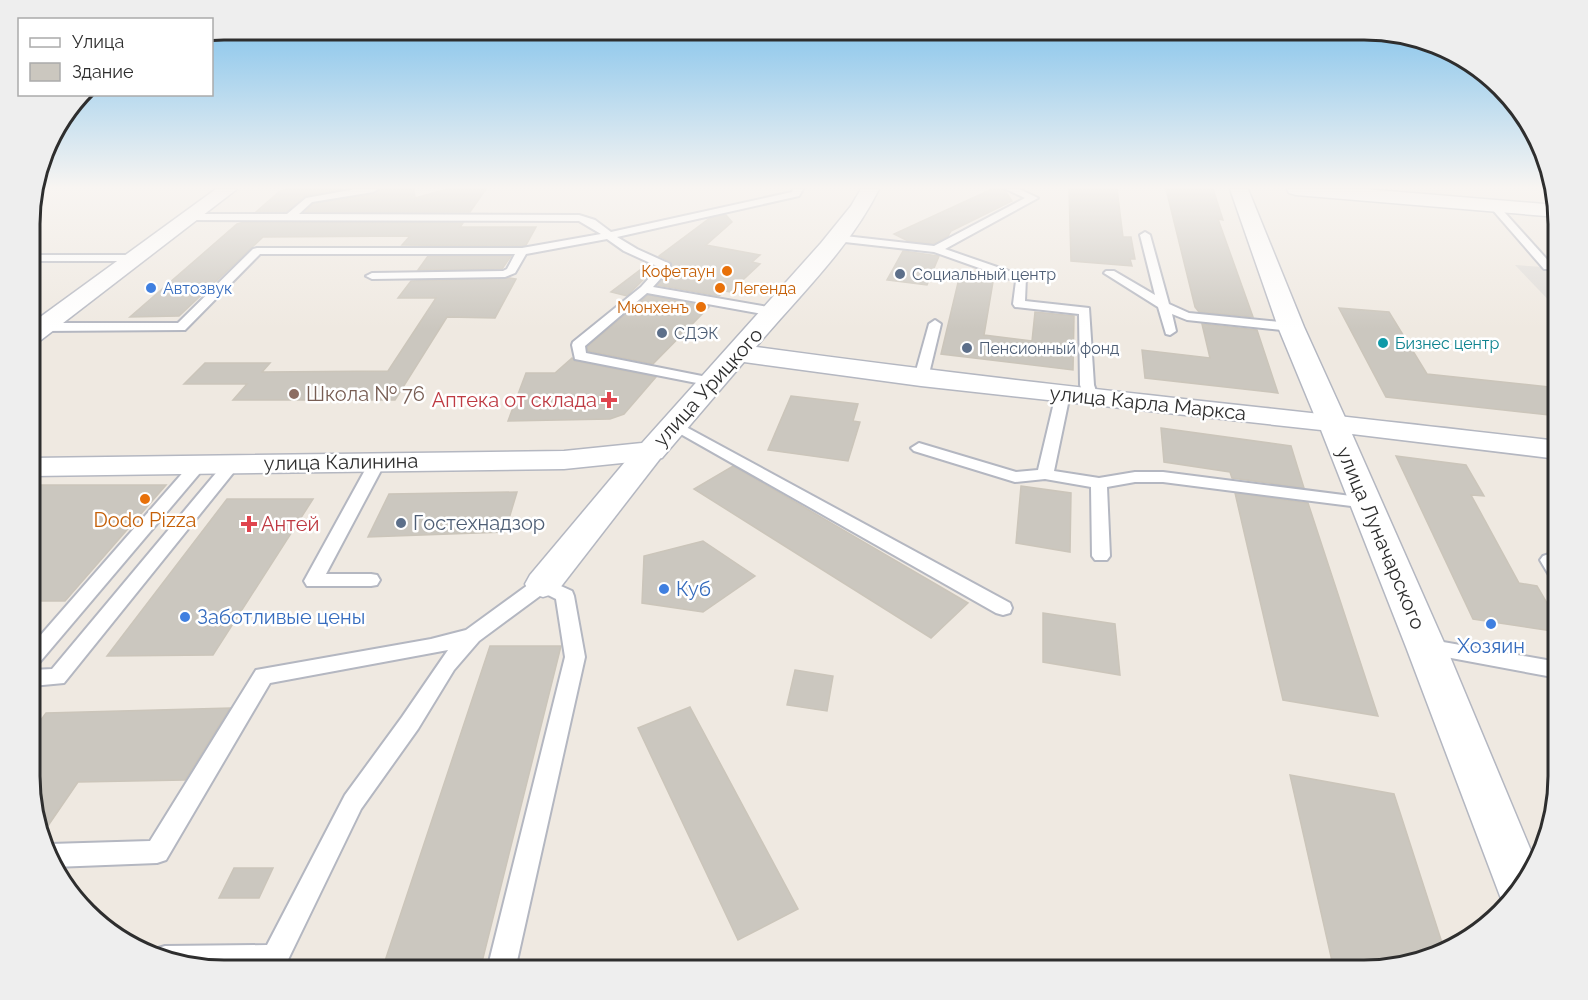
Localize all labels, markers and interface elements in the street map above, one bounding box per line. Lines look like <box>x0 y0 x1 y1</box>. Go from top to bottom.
legend <box>18 18 213 96</box>
text: Улица <box>72 31 124 52</box>
text: Здание <box>72 61 134 82</box>
place label: Кофетаун <box>641 262 715 281</box>
marker: Кофетаун <box>720 264 734 278</box>
place label: Социальный центр <box>912 265 1056 284</box>
marker: Социальный центр <box>893 267 907 281</box>
place label: Автозвук <box>163 279 232 298</box>
place label: Легенда <box>732 279 796 298</box>
marker: Автозвук <box>144 281 158 295</box>
marker: Легенда <box>713 281 727 295</box>
place label: Мюнхенъ <box>617 298 689 317</box>
marker: Мюнхенъ <box>694 300 708 314</box>
street label: улица Урицкого <box>648 323 768 451</box>
place label: СДЭК <box>674 324 718 343</box>
marker: СДЭК <box>655 326 669 340</box>
place label: Бизнес центр <box>1395 334 1499 353</box>
marker: Бизнес центр <box>1376 336 1390 350</box>
place label: Пенсионный фонд <box>979 339 1119 358</box>
marker: Пенсионный фонд <box>960 341 974 355</box>
street label: улица Карла Маркса <box>1049 381 1247 425</box>
place label: Школа № 76 <box>306 382 425 406</box>
marker: Школа № 76 <box>287 387 301 401</box>
place label: Аптека от склада <box>432 388 597 412</box>
marker: Аптека от склада <box>602 393 616 407</box>
street label: улица Луначарского <box>1332 443 1430 633</box>
street label: улица Калинина <box>263 449 419 475</box>
marker: Dodo Pizza <box>138 492 152 506</box>
place label: Dodo Pizza <box>93 508 197 532</box>
place label: Гостехнадзор <box>413 511 545 535</box>
place label: Антей <box>261 512 319 536</box>
marker: Гостехнадзор <box>394 516 408 530</box>
marker: Антей <box>242 517 256 531</box>
place label: Куб <box>676 577 711 601</box>
marker: Куб <box>657 582 671 596</box>
place label: Заботливые цены <box>197 605 365 629</box>
marker: Заботливые цены <box>178 610 192 624</box>
marker: Хозяин <box>1484 617 1498 631</box>
place label: Хозяин <box>1457 634 1525 658</box>

